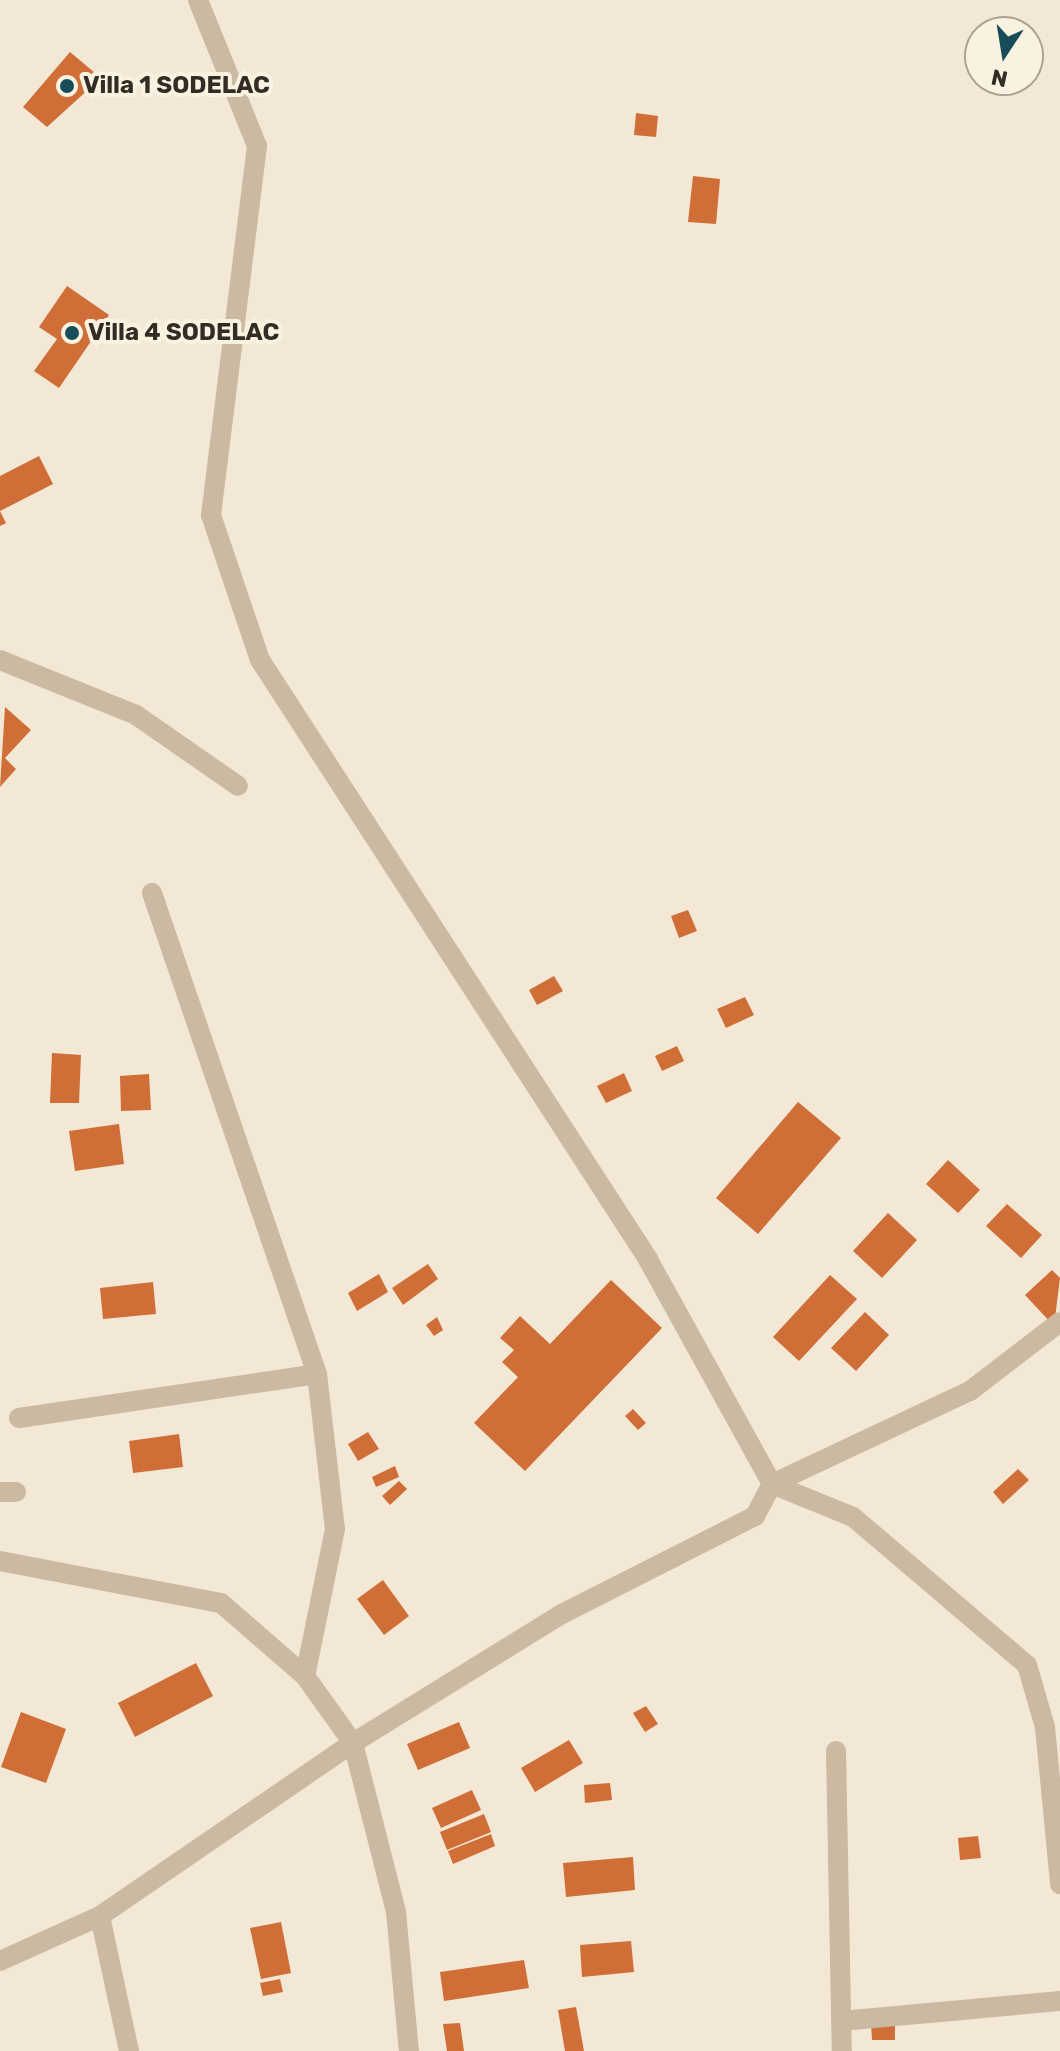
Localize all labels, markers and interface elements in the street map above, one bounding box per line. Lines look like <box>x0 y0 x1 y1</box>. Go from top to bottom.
north arrow <box>964 16 1044 96</box>
text: N <box>989 63 1010 93</box>
place label: Villa 1 SODELAC <box>83 72 270 100</box>
marker: Villa 1 SODELAC <box>58 77 76 95</box>
place label: Villa 4 SODELAC <box>88 319 279 347</box>
marker: Villa 4 SODELAC <box>63 324 81 342</box>

